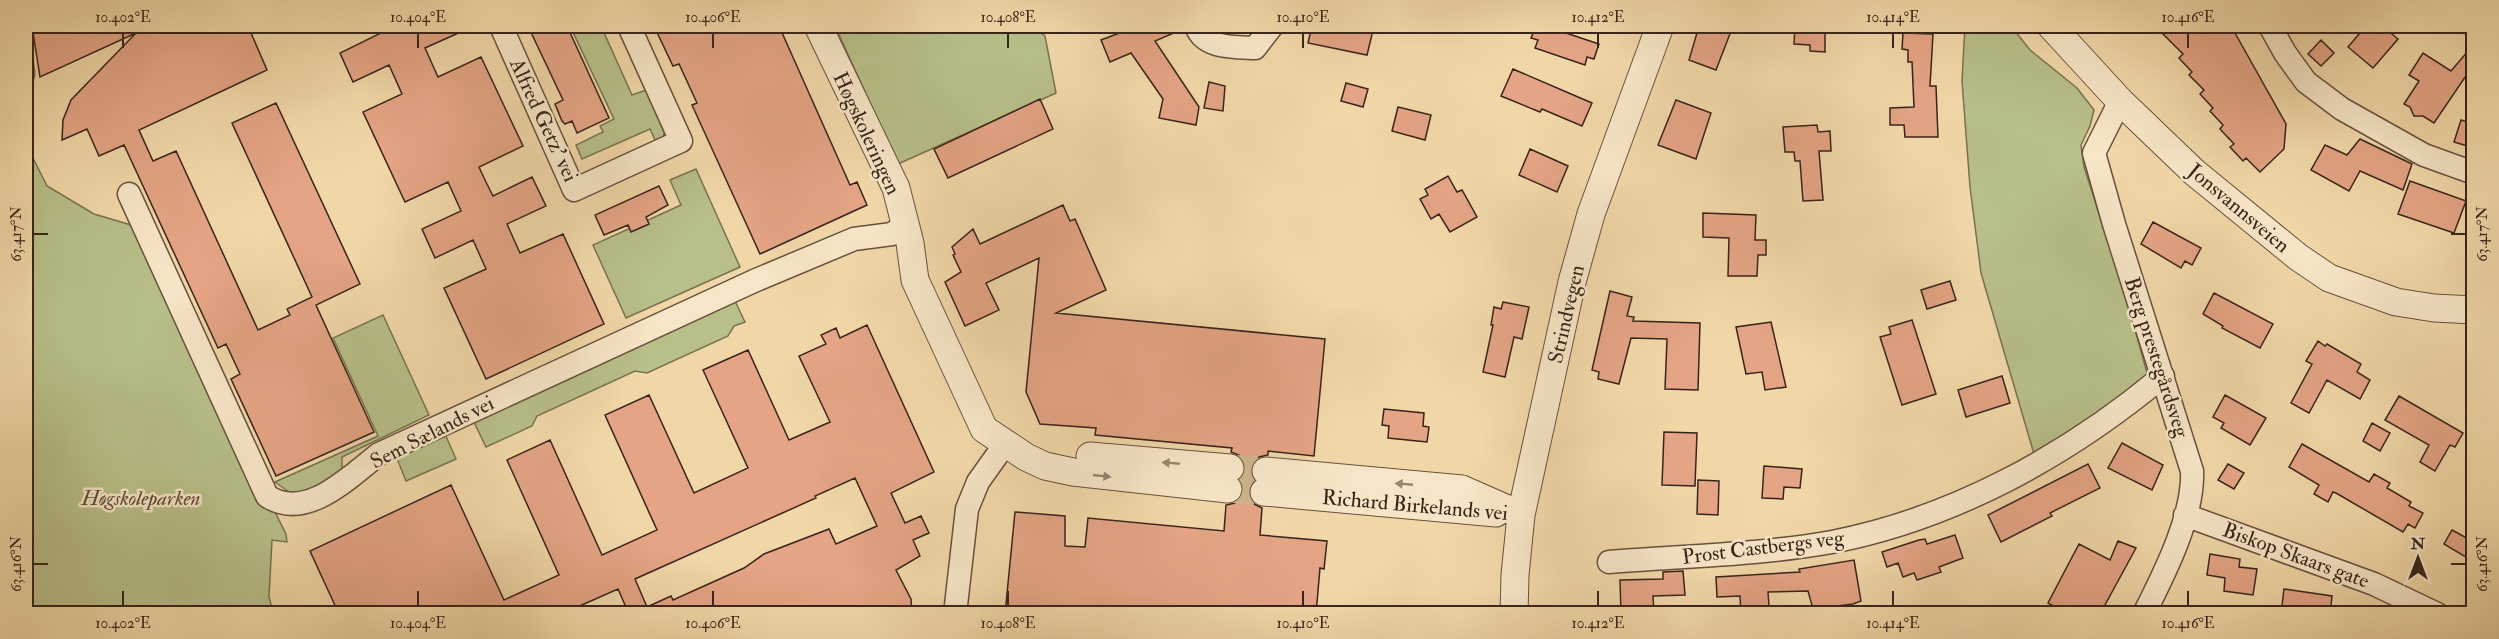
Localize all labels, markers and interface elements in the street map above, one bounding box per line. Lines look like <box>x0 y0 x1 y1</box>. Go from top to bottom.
text: 10.402°E <box>95 8 151 27</box>
text: 10.404°E <box>390 8 446 27</box>
text: 10.406°E <box>685 8 741 27</box>
text: 10.408°E <box>981 8 1036 27</box>
text: 10.410°E <box>1276 8 1330 27</box>
text: 10.412°E <box>1571 8 1625 27</box>
text: 10.414°E <box>1866 8 1920 27</box>
text: 10.416°E <box>2161 8 2215 27</box>
street label: Alfred Getz' vei <box>503 53 584 187</box>
street label: Høgskoleringen <box>826 67 907 199</box>
street label: Jonsvannsveien <box>2181 157 2296 259</box>
text: 63.417°N <box>7 206 26 262</box>
text: 63.417°N <box>2473 206 2492 262</box>
street label: Strindvegen <box>1542 262 1591 366</box>
street label: Berg prestegårdsveg <box>2118 274 2195 441</box>
street label: Sem Sælands vei <box>366 389 499 475</box>
one-way arrow <box>1162 458 1181 468</box>
one-way arrow <box>1093 471 1112 480</box>
one-way arrow <box>1394 479 1413 489</box>
street label: Richard Birkelands vei <box>1321 484 1509 527</box>
park label: Høgskoleparken <box>81 485 201 512</box>
street label: Biskop Skaars gate <box>2219 516 2373 595</box>
street label: Prost Castbergs veg <box>1680 524 1846 571</box>
north arrow <box>2388 528 2448 588</box>
text: N <box>2410 534 2426 554</box>
text: 63.416°N <box>7 535 26 592</box>
text: 63.416°N <box>2473 535 2492 592</box>
text: 10.402°E <box>95 614 151 633</box>
text: 10.404°E <box>390 614 446 633</box>
text: 10.406°E <box>685 614 741 633</box>
text: 10.408°E <box>981 614 1036 633</box>
text: 10.410°E <box>1276 614 1330 633</box>
text: 10.412°E <box>1571 614 1625 633</box>
text: 10.414°E <box>1866 614 1920 633</box>
text: 10.416°E <box>2161 614 2215 633</box>

